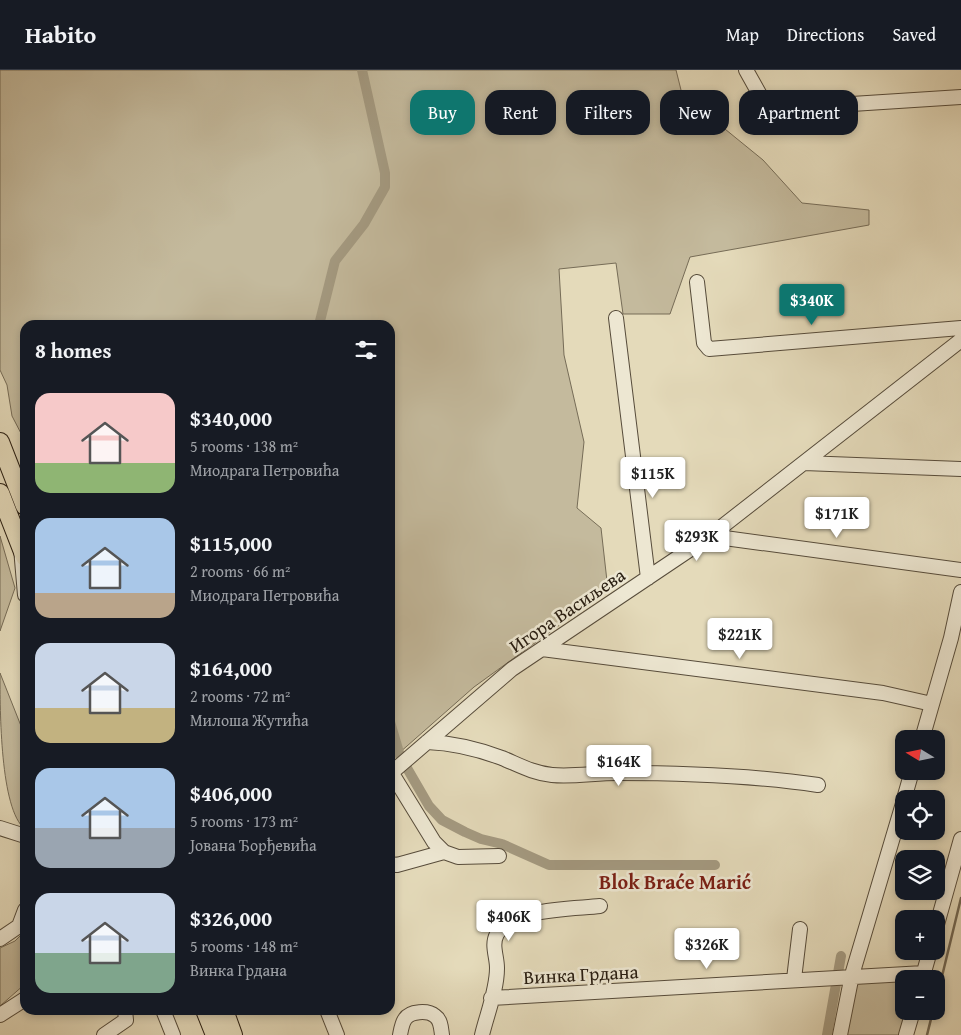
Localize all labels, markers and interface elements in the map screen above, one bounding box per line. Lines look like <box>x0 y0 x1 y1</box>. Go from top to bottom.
text: Habito <box>25 17 96 52</box>
text: Map <box>726 21 759 48</box>
text: Directions <box>787 21 864 48</box>
text: Saved <box>892 21 936 48</box>
chip: Buy <box>410 90 475 135</box>
chip: Rent <box>485 90 556 135</box>
chip: Filters <box>566 90 650 135</box>
chip: New <box>660 90 729 135</box>
chip: Apartment <box>739 90 858 135</box>
pin: $340K <box>777 284 847 326</box>
text: $340K <box>790 288 834 312</box>
text: 8 homes <box>35 335 111 366</box>
icon: filters <box>352 336 380 364</box>
text: $340,000 <box>190 403 272 434</box>
icon: home <box>75 413 135 473</box>
text: 5 rooms · 138 m² <box>190 434 298 458</box>
pin: $115K <box>618 456 688 499</box>
text: Миодрага Петровића <box>190 458 339 482</box>
text: $115K <box>631 461 675 485</box>
pin: $171K <box>802 496 872 539</box>
text: $171K <box>815 501 859 525</box>
pin: $293K <box>662 520 732 562</box>
text: $293K <box>675 524 719 548</box>
text: $115,000 <box>190 528 272 559</box>
icon: home <box>75 538 135 598</box>
text: 2 rooms · 66 m² <box>190 559 290 583</box>
street label: Игора Васиљева <box>503 561 631 659</box>
text: Миодрага Петровића <box>190 583 339 607</box>
pin: $221K <box>705 618 775 660</box>
text: $221K <box>718 622 762 646</box>
text: $164,000 <box>190 653 272 684</box>
icon: home <box>75 663 135 723</box>
text: 2 rooms · 72 m² <box>190 684 290 708</box>
text: Милоша Жутића <box>190 708 309 732</box>
north arrow <box>895 730 945 780</box>
map controls <box>895 730 945 1020</box>
pin: $164K <box>584 744 654 787</box>
text: $164K <box>597 749 641 773</box>
text: $406,000 <box>190 778 272 809</box>
icon: home <box>75 788 135 848</box>
button: locate <box>895 790 945 840</box>
text: 5 rooms · 173 m² <box>190 809 298 833</box>
text: Јована Ђорђевића <box>190 833 317 857</box>
button: layers <box>895 850 945 900</box>
district label: Blok Braće Marić <box>599 867 751 896</box>
pin: $406K <box>474 900 544 942</box>
text: $326,000 <box>190 903 272 934</box>
text: $406K <box>487 904 531 928</box>
button: + <box>895 910 945 960</box>
icon: home <box>75 913 135 973</box>
pin: $326K <box>672 928 742 970</box>
text: $326K <box>685 932 729 956</box>
text: 5 rooms · 148 m² <box>190 934 298 958</box>
street label: Винка Грдана <box>523 957 639 991</box>
text: Винка Грдана <box>190 958 287 982</box>
button: − <box>895 970 945 1020</box>

